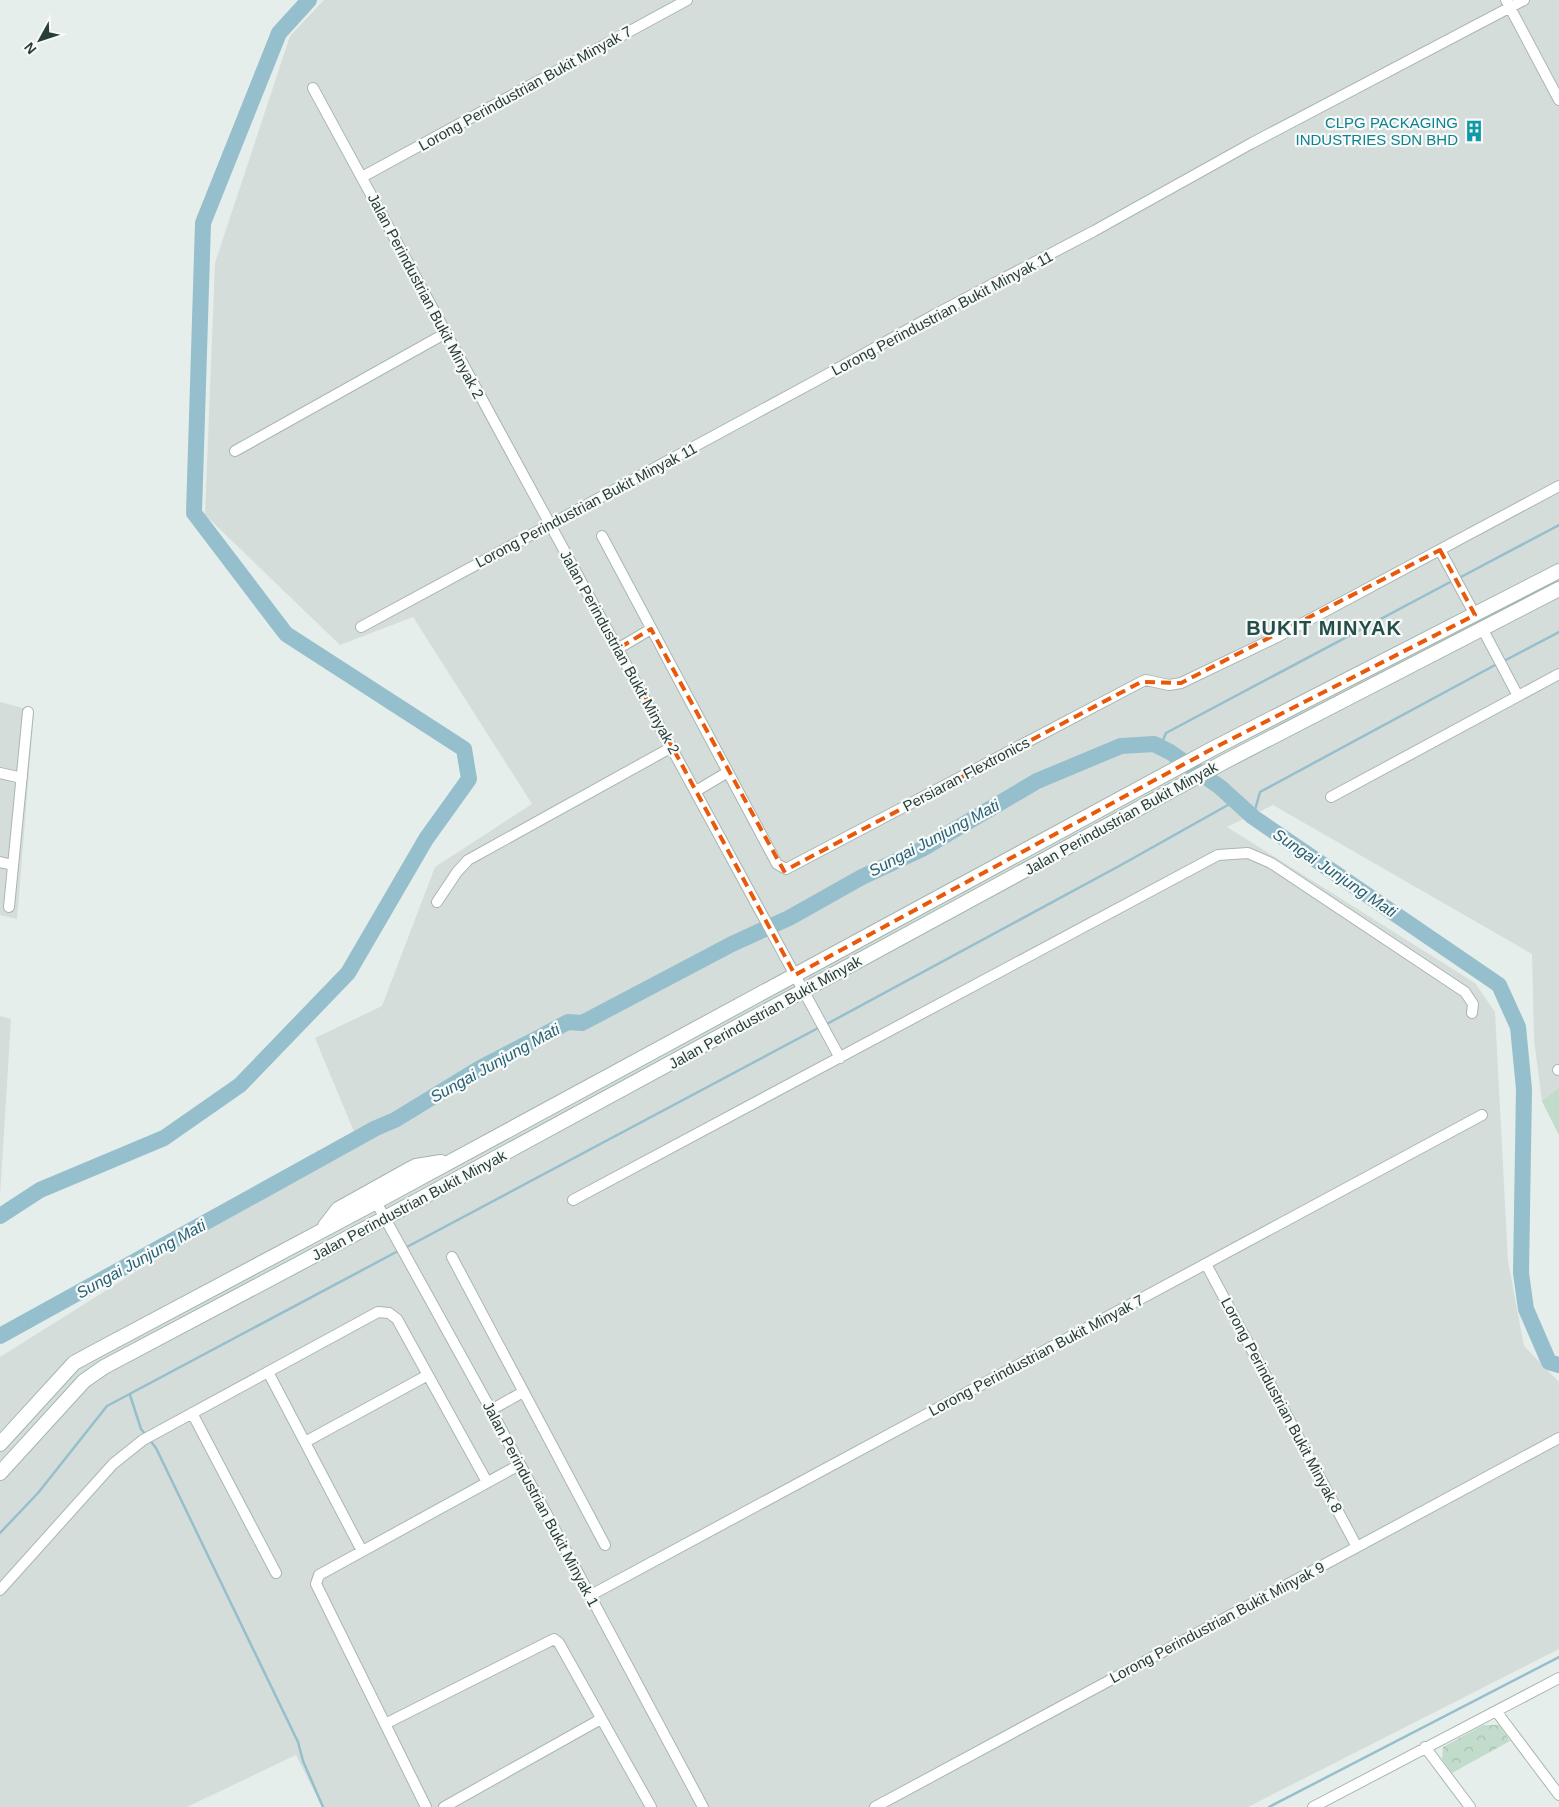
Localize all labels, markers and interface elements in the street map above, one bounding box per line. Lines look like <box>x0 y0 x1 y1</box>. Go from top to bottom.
north arrow <box>15 15 65 65</box>
street label: Lorong Perindustrian Bukit Minyak 7 <box>416 22 634 154</box>
text: N <box>21 39 39 57</box>
place label: CLPG PACKAGING INDUSTRIES SDN BHD <box>1295 114 1458 148</box>
building icon: CLPG PACKAGING INDUSTRIES SDN BHD <box>1461 118 1487 144</box>
street label: Jalan Perindustrian Bukit Minyak 2 <box>364 190 488 402</box>
street label: Lorong Perindustrian Bukit Minyak 11 <box>828 247 1056 379</box>
street label: Lorong Perindustrian Bukit Minyak 11 <box>472 439 700 571</box>
street label: Jalan Perindustrian Bukit Minyak 2 <box>557 547 683 757</box>
district label: BUKIT MINYAK <box>1246 617 1402 639</box>
street label: Persiaran Flextronics <box>900 733 1032 815</box>
street label: Jalan Perindustrian Bukit Minyak <box>1022 758 1221 878</box>
water label: Sungai Junjung Mati <box>866 796 1002 880</box>
water label: Sungai Junjung Mati <box>1270 825 1400 921</box>
street label: Jalan Perindustrian Bukit Minyak <box>666 952 865 1072</box>
water label: Sungai Junjung Mati <box>427 1020 563 1106</box>
street label: Jalan Perindustrian Bukit Minyak <box>309 1146 509 1264</box>
water label: Sungai Junjung Mati <box>73 1216 209 1302</box>
street label: Lorong Perindustrian Bukit Minyak 7 <box>926 1291 1146 1419</box>
street label: Lorong Perindustrian Bukit Minyak 8 <box>1218 1295 1346 1515</box>
street label: Jalan Perindustrian Bukit Minyak 1 <box>479 1398 603 1610</box>
street label: Lorong Perindustrian Bukit Minyak 9 <box>1107 1558 1327 1686</box>

